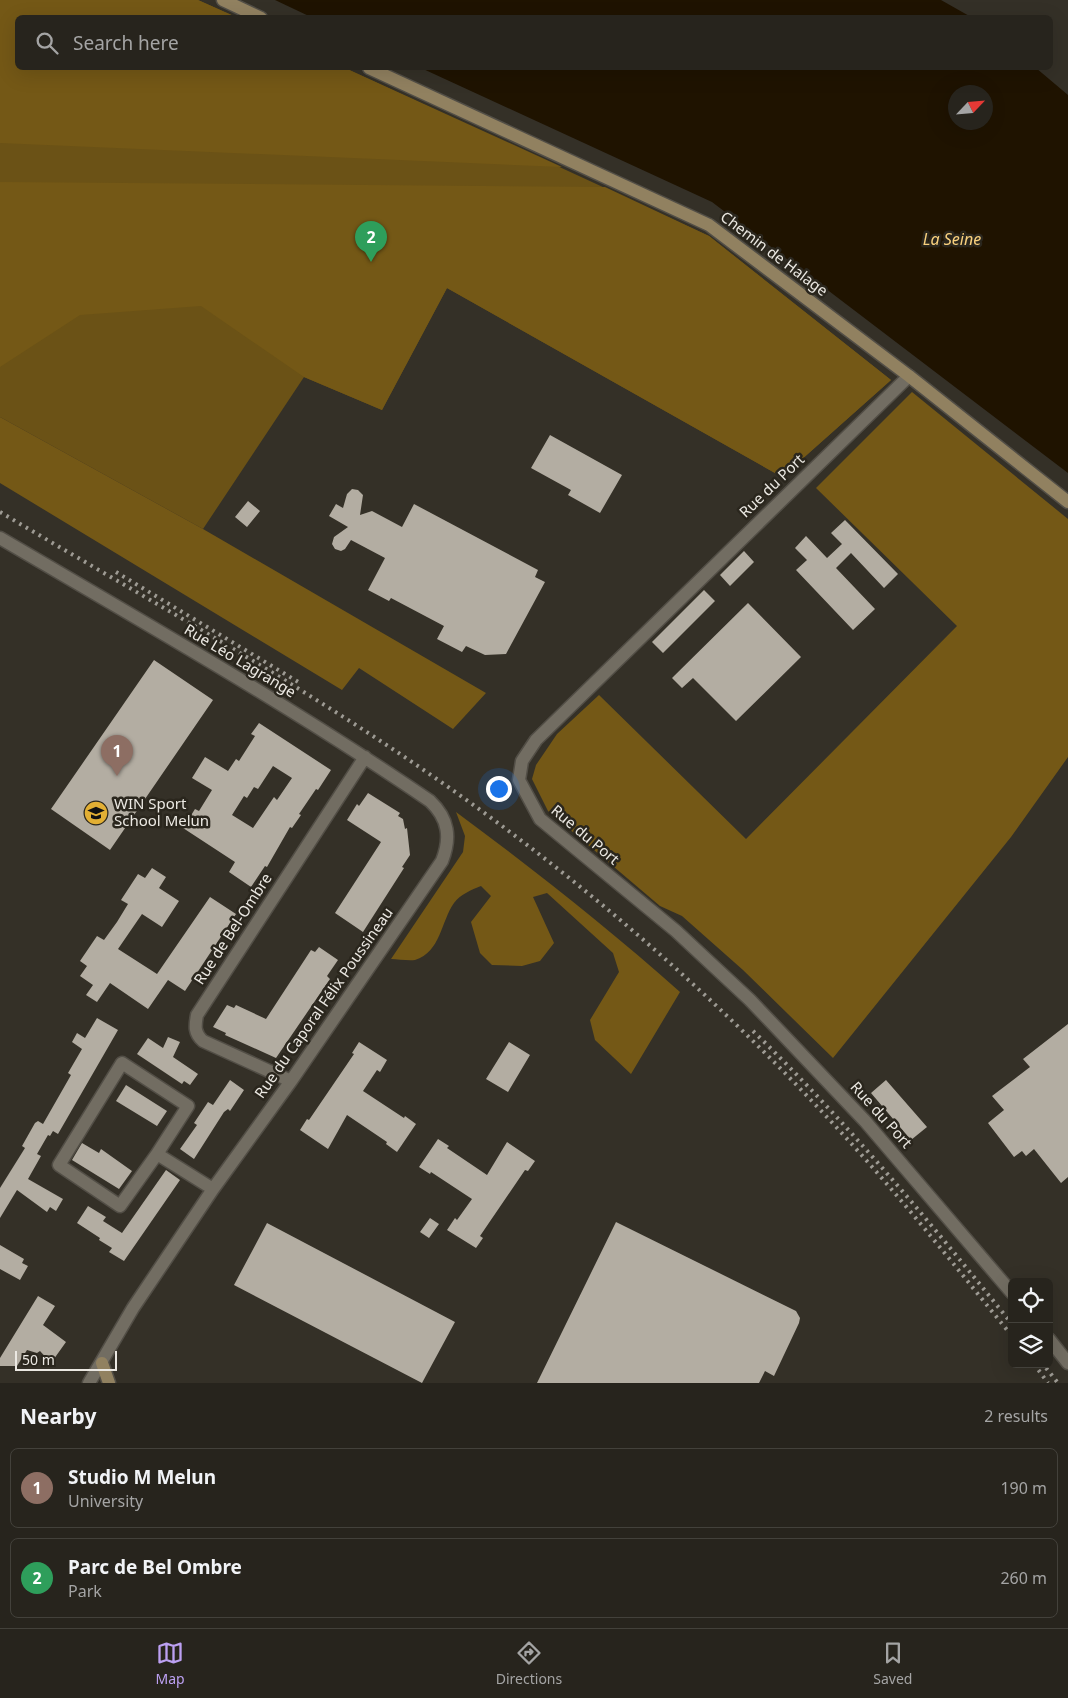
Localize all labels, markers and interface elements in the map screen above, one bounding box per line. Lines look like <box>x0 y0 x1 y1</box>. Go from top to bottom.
search box <box>15 15 1053 70</box>
icon: search <box>33 29 61 57</box>
text: Search here <box>73 30 179 56</box>
north arrow <box>948 85 993 130</box>
street label: Chemin de Halage <box>717 206 832 300</box>
pin: 2 <box>355 221 387 262</box>
water label: La Seine <box>923 228 981 250</box>
street label: Rue du Port <box>734 449 809 521</box>
street label: Rue Léo Lagrange <box>181 619 300 701</box>
pin: 1 <box>101 735 133 776</box>
your location <box>486 776 512 802</box>
place label: WIN Sport School Melun <box>114 793 209 830</box>
school or university icon: WIN Sport School Melun <box>83 800 109 826</box>
street label: Rue du Port <box>547 800 624 869</box>
street label: Rue de Bel-Ombre <box>189 869 276 988</box>
street label: Rue du Caporal Félix Poussineau <box>249 903 397 1102</box>
street label: Rue du Port <box>847 1077 917 1152</box>
map controls <box>1008 1278 1053 1368</box>
button: locate <box>1008 1278 1053 1323</box>
button: layers <box>1008 1323 1053 1368</box>
scale bar <box>15 1348 118 1371</box>
text: 50 m <box>22 1350 55 1369</box>
text: Nearby <box>20 1402 96 1430</box>
text: 2 results <box>984 1405 1048 1427</box>
text: Studio M Melun <box>68 1464 216 1490</box>
text: 1 <box>32 1477 42 1499</box>
text: 190 m <box>1000 1477 1047 1499</box>
text: University <box>68 1490 143 1512</box>
text: Parc de Bel Ombre <box>68 1554 242 1580</box>
text: 2 <box>32 1567 42 1589</box>
text: 260 m <box>1000 1567 1047 1589</box>
text: Park <box>68 1580 102 1602</box>
tab: Map <box>156 1639 185 1688</box>
tab: Directions <box>496 1639 562 1688</box>
tab: Saved <box>873 1639 912 1688</box>

